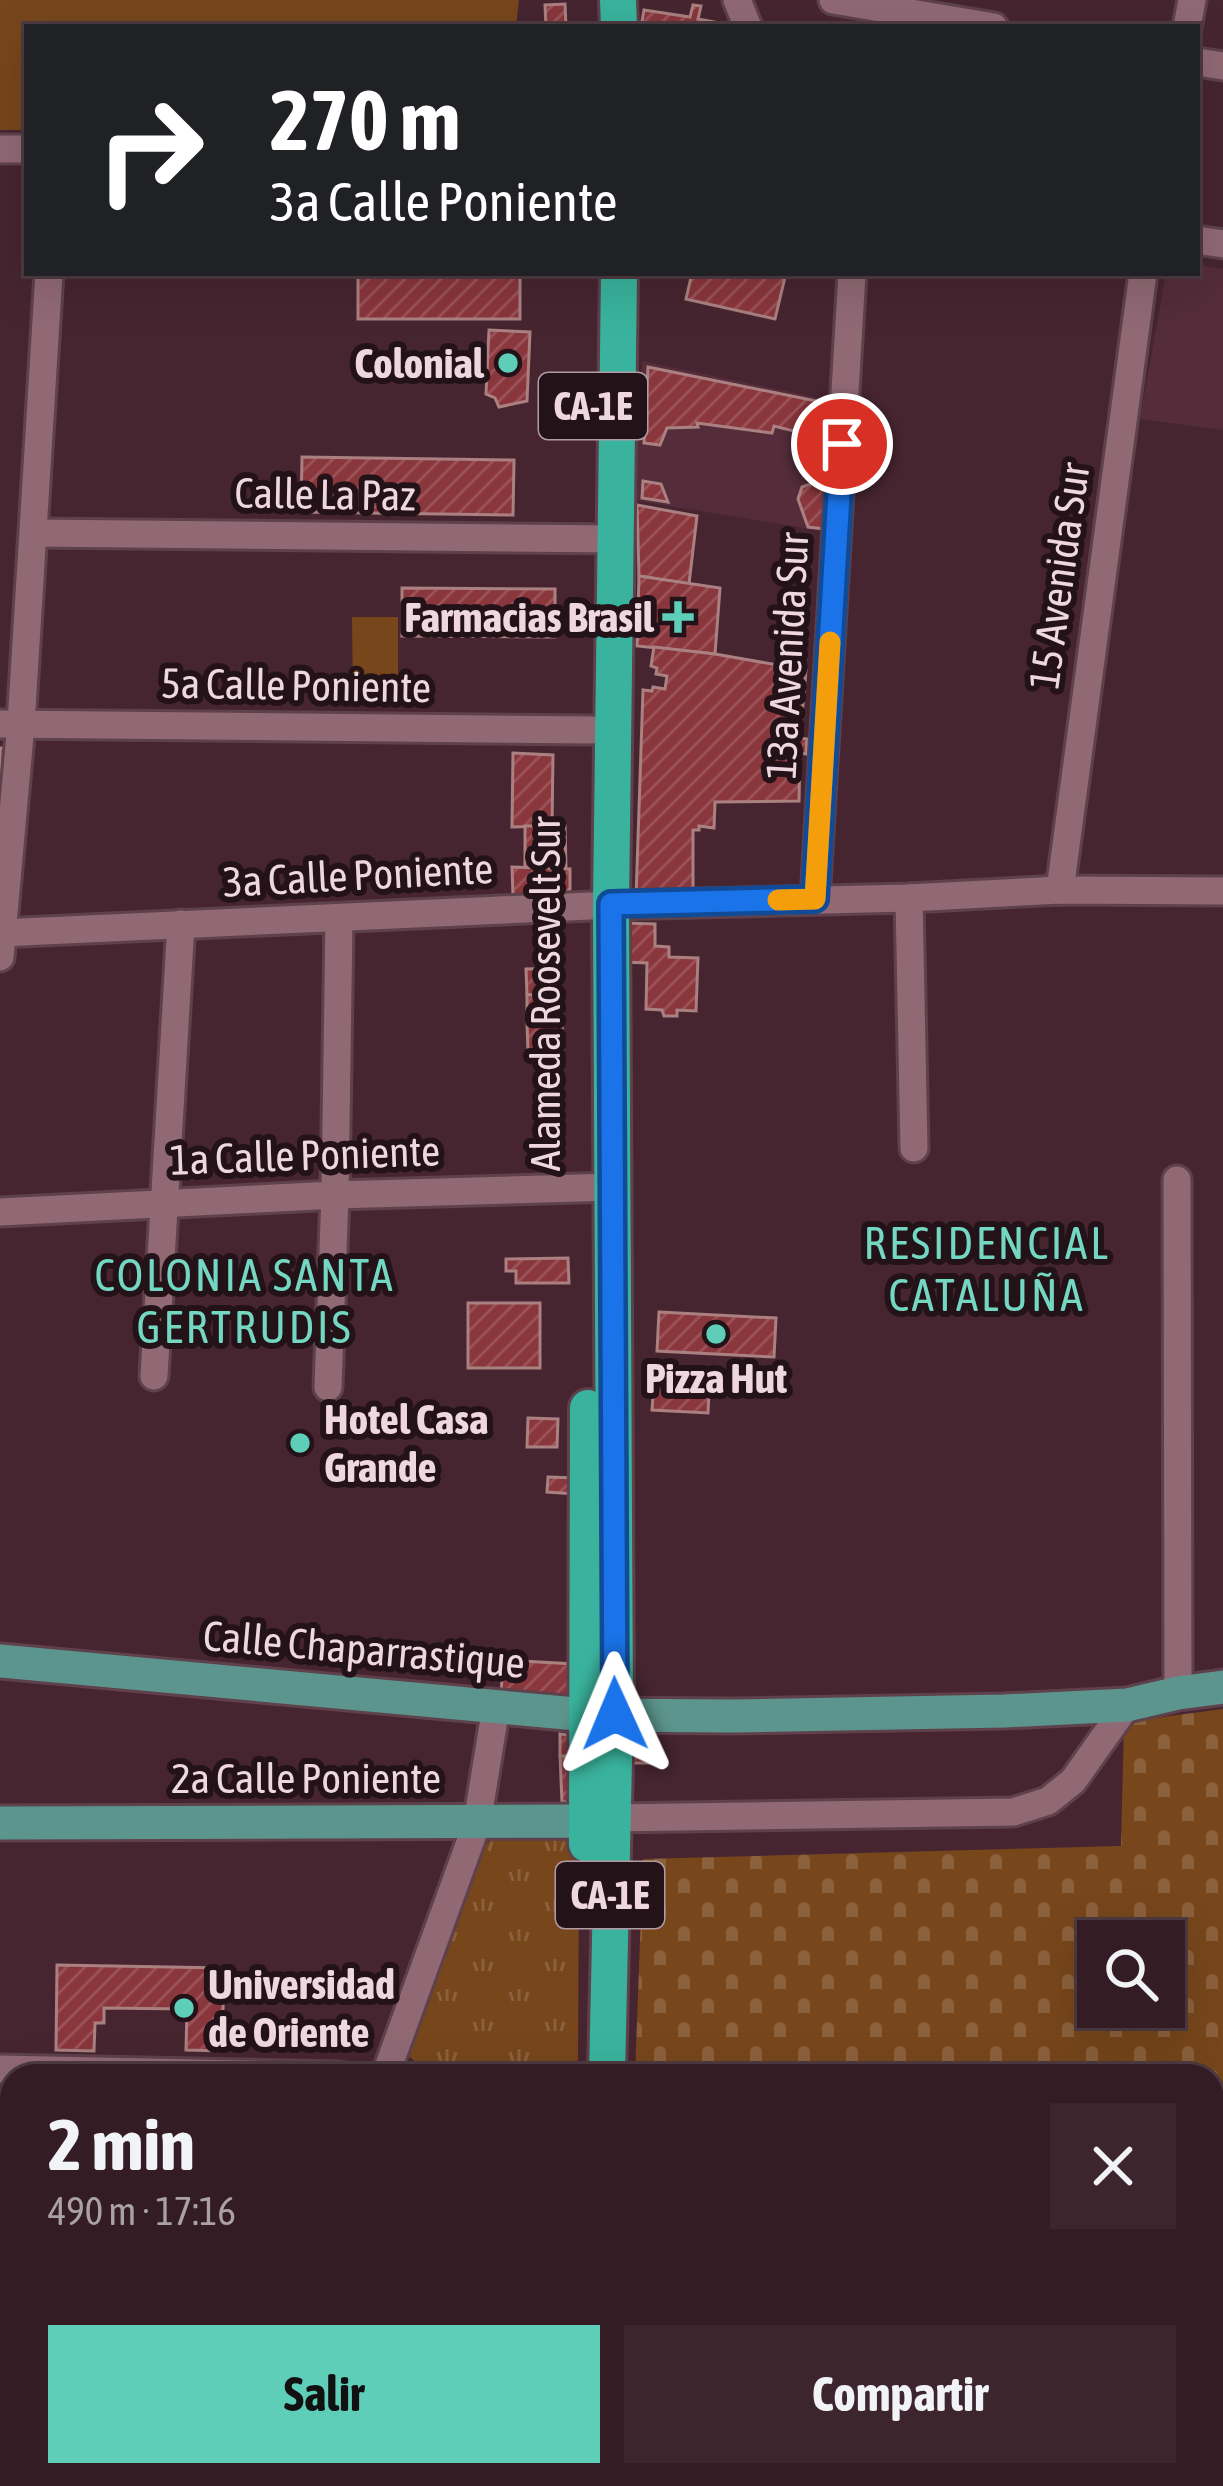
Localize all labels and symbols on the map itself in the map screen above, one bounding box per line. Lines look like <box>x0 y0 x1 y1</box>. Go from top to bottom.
place label: Colonial <box>354 339 485 387</box>
marker: Colonial <box>495 350 521 376</box>
road number: CA-1E <box>539 373 647 439</box>
pin <box>791 393 893 495</box>
street label: 15 Avenida Sur <box>1019 460 1099 692</box>
street label: Calle La Paz <box>234 468 416 520</box>
street label: 13a Avenida Sur <box>757 531 817 781</box>
place label: Farmacias Brasil <box>404 593 655 641</box>
marker: Farmacias Brasil <box>665 604 691 630</box>
street label: 5a Calle Poniente <box>160 659 432 711</box>
street label: Alameda Roosevelt Sur <box>521 816 569 1171</box>
street label: 3a Calle Poniente <box>222 844 494 906</box>
street label: 1a Calle Poniente <box>169 1126 441 1184</box>
district label: RESIDENCIAL CATALUÑA <box>863 1217 1111 1321</box>
district label: COLONIA SANTA GERTRUDIS <box>94 1249 396 1353</box>
marker: Pizza Hut <box>703 1321 729 1347</box>
place label: Pizza Hut <box>645 1354 787 1402</box>
place label: Hotel Casa Grande <box>324 1395 489 1491</box>
marker: Hotel Casa Grande <box>287 1430 313 1456</box>
street label: Calle Chaparrastique <box>201 1611 527 1687</box>
position arrow <box>552 1651 678 1777</box>
street label: 2a Calle Poniente <box>171 1754 441 1802</box>
road number: CA-1E <box>556 1862 664 1928</box>
place label: Universidad de Oriente <box>208 1960 395 2056</box>
marker: Universidad de Oriente <box>171 1995 197 2021</box>

